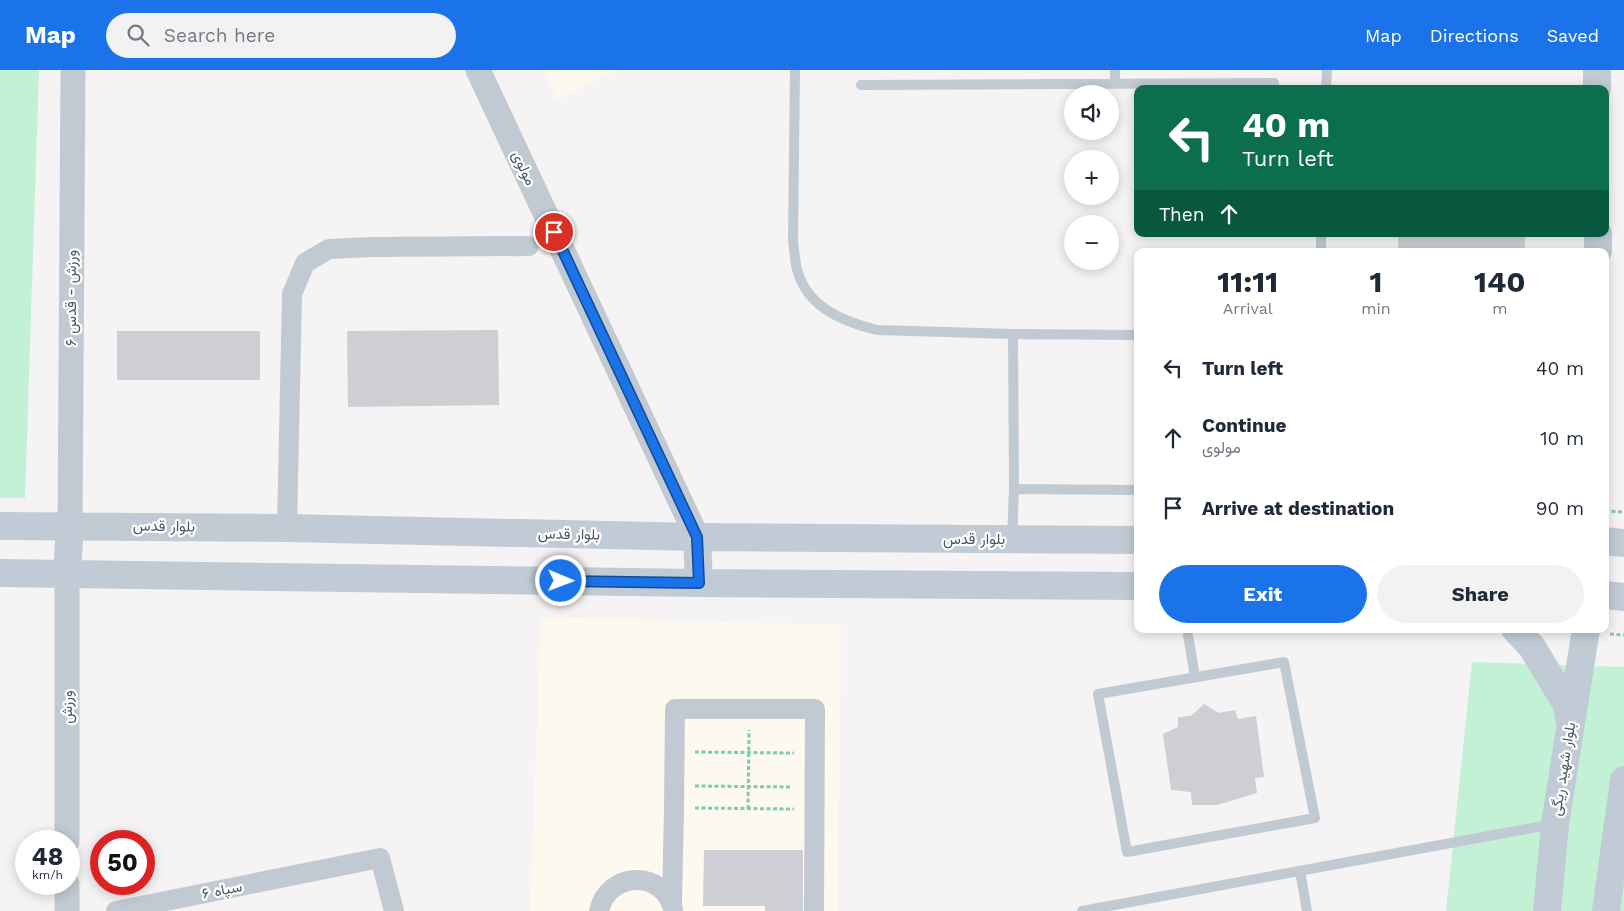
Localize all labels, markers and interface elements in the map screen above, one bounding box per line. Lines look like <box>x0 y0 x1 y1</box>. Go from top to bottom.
search box <box>106 13 456 58</box>
text: Map <box>25 21 76 49</box>
icon: search <box>124 21 152 49</box>
text: Search here <box>164 24 275 47</box>
text: Map <box>1365 25 1402 46</box>
text: Directions <box>1430 25 1519 46</box>
text: Saved <box>1547 25 1599 46</box>
map controls <box>1064 85 1119 270</box>
button: sound <box>1064 85 1119 140</box>
text: 40 m <box>1242 104 1330 146</box>
icon: left <box>1159 105 1224 170</box>
text: Turn left <box>1242 146 1334 171</box>
street label: مولوی <box>507 148 540 189</box>
button: + <box>1064 150 1119 205</box>
icon: ahead <box>1215 200 1243 228</box>
text: Then <box>1159 203 1205 226</box>
pin <box>533 211 575 253</box>
button: − <box>1064 215 1119 270</box>
icon: arrive <box>540 218 568 246</box>
street label: ورزش - قدس ۶ <box>62 250 81 346</box>
text: 11:11 <box>1217 264 1278 299</box>
text: 1 <box>1370 264 1383 299</box>
text: 140 <box>1474 264 1526 299</box>
text: Arrival <box>1223 299 1273 318</box>
text: min <box>1361 299 1391 318</box>
text: m <box>1492 299 1507 318</box>
icon: left <box>1159 354 1187 382</box>
text: Turn left <box>1202 357 1283 380</box>
text: 40 m <box>1536 357 1584 380</box>
text: Continue <box>1202 414 1286 437</box>
icon: ahead <box>1159 424 1187 452</box>
text: 10 m <box>1540 427 1584 450</box>
text: مولوی <box>1202 438 1241 457</box>
icon: arrive <box>1159 494 1187 522</box>
text: Arrive at destination <box>1202 497 1394 520</box>
text: 90 m <box>1536 497 1584 520</box>
street label: بلوار قدس <box>133 516 195 537</box>
street label: بلوار قدس <box>538 524 600 545</box>
street label: بلوار قدس <box>943 530 1005 549</box>
position arrow <box>534 554 586 606</box>
button: Exit <box>1159 565 1367 623</box>
button: Share <box>1377 565 1584 623</box>
street label: ورزش <box>58 690 77 724</box>
street label: بلوار شهید ریگی <box>1547 721 1580 817</box>
speed limit sign: 50 <box>90 830 155 895</box>
text: 48 <box>32 842 63 871</box>
text: km/h <box>32 868 63 882</box>
street label: سپاه ۶ <box>200 877 244 904</box>

